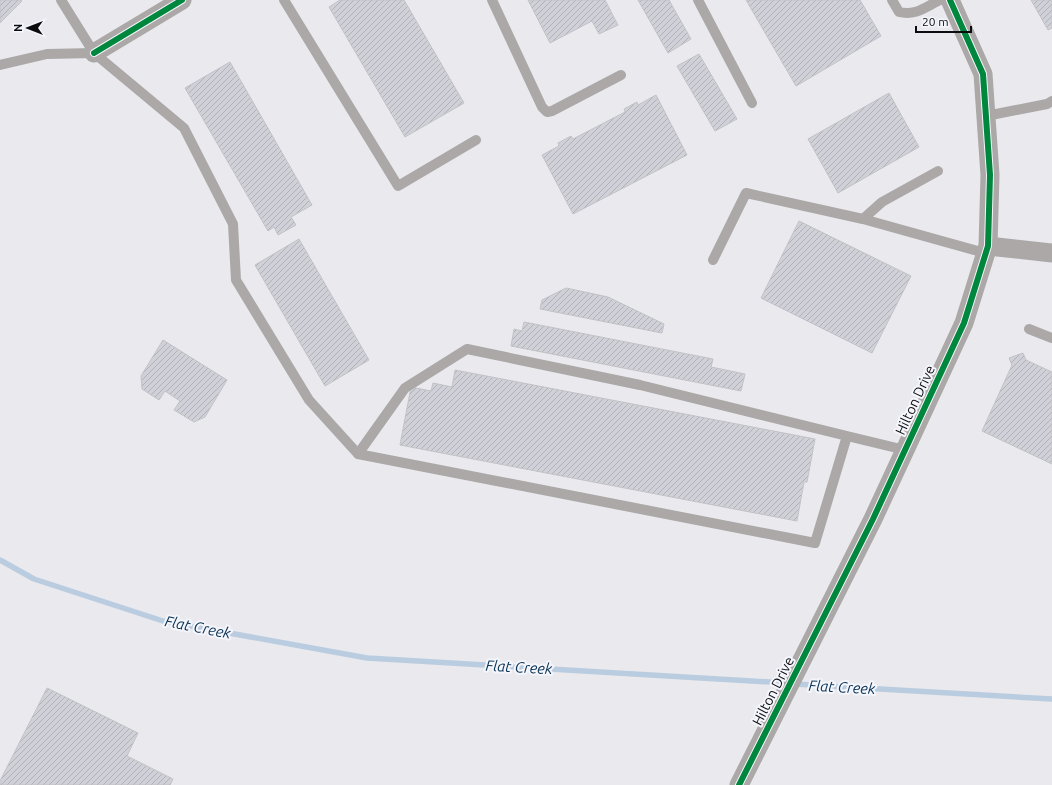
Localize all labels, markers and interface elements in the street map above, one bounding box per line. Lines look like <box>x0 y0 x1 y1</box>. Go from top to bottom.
north arrow <box>8 8 48 48</box>
scale bar <box>916 8 971 34</box>
text: 20 m <box>922 15 949 28</box>
text: N <box>12 24 24 32</box>
street label: Hilton Drive <box>892 363 938 437</box>
water label: Flat Creek <box>163 612 233 642</box>
street label: Hilton Drive <box>749 654 797 728</box>
water label: Flat Creek <box>485 657 553 677</box>
water label: Flat Creek <box>808 677 876 697</box>

